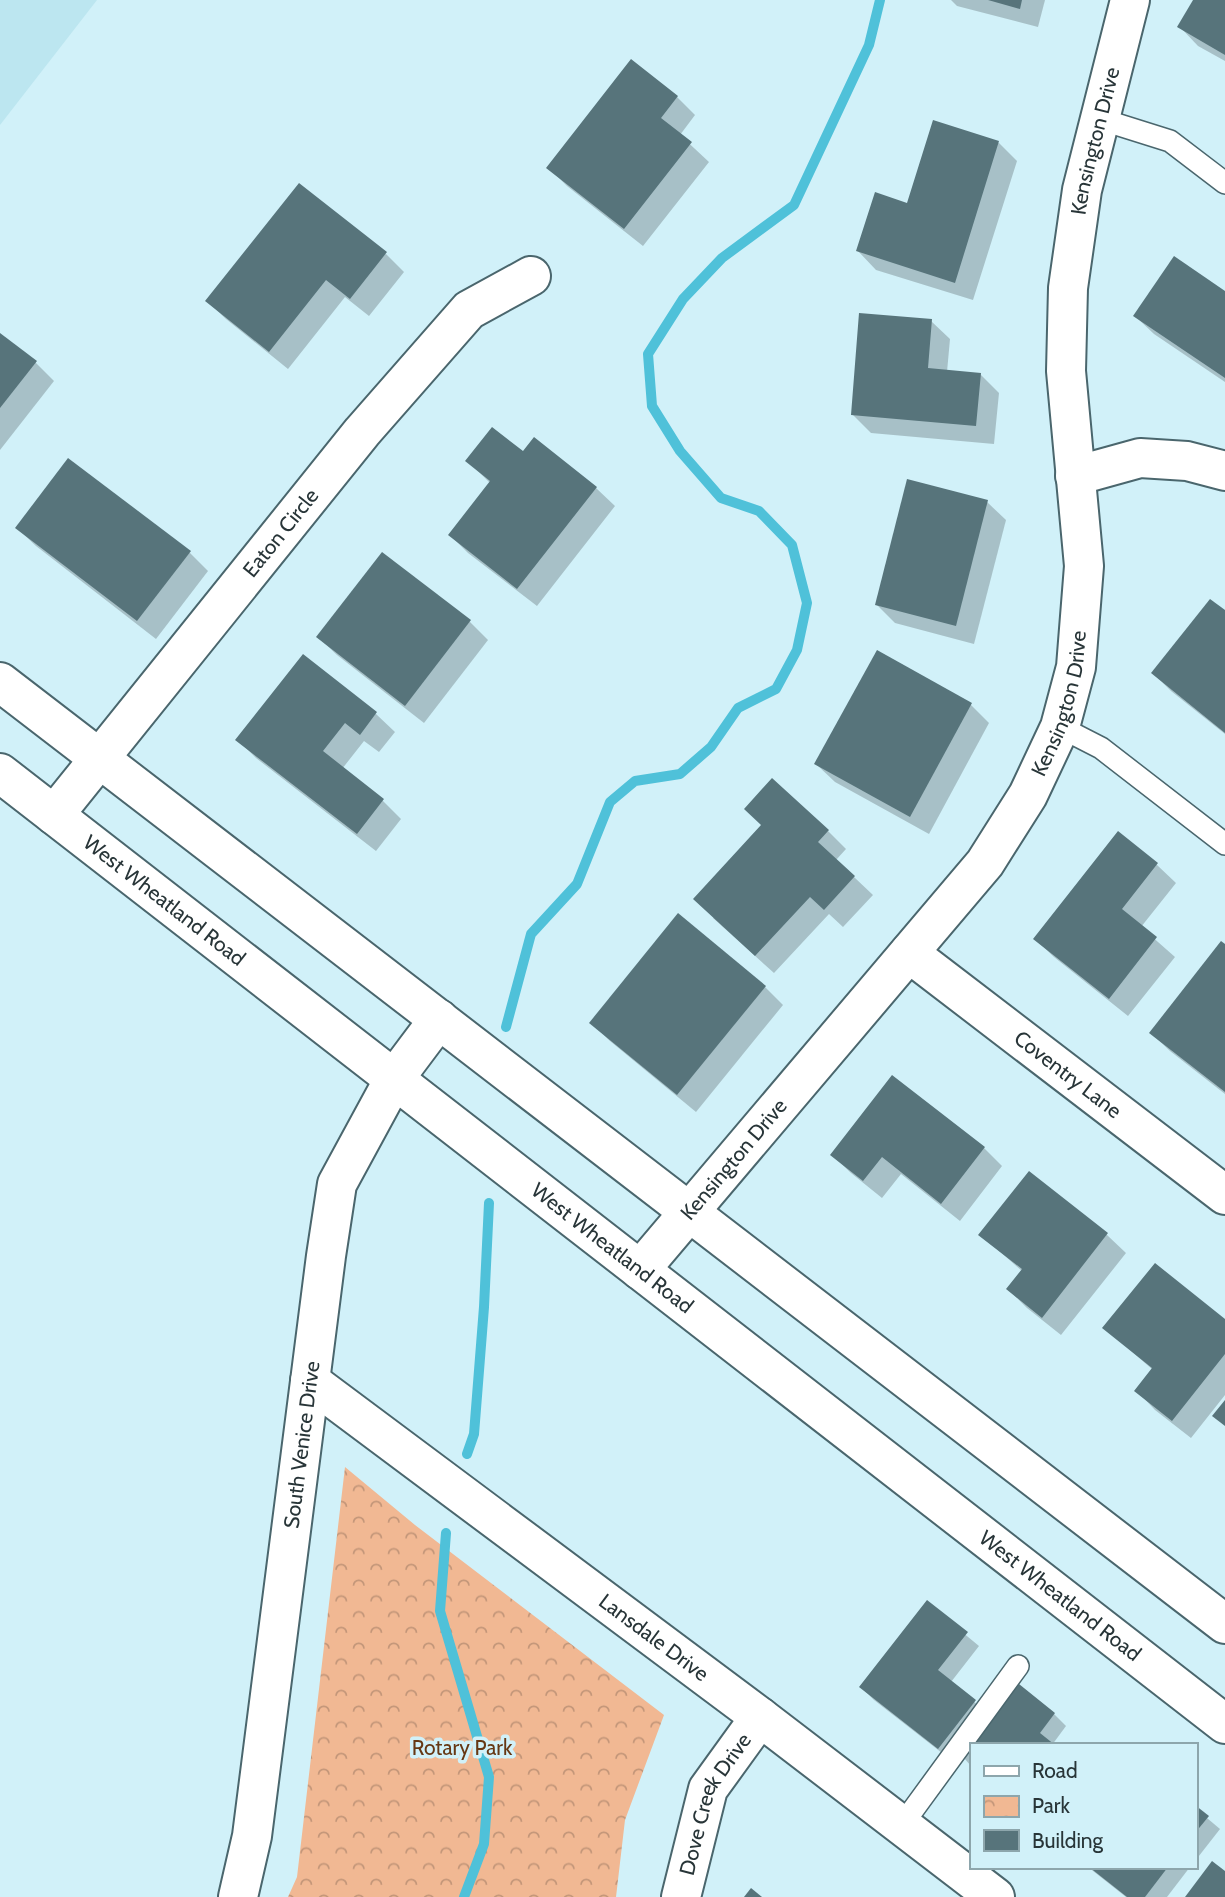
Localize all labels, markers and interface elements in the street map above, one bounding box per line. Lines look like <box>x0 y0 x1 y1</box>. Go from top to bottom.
street label: Kensington Drive <box>1066 64 1125 216</box>
street label: Eaton Circle <box>237 483 324 582</box>
street label: Kensington Drive <box>1026 629 1091 780</box>
street label: West Wheatland Road <box>79 830 251 971</box>
street label: Coventry Lane <box>1009 1025 1127 1123</box>
street label: Kensington Drive <box>675 1093 792 1225</box>
street label: West Wheatland Road <box>527 1177 698 1318</box>
street label: South Venice Drive <box>278 1359 325 1530</box>
street label: West Wheatland Road <box>974 1525 1146 1666</box>
street label: Lansdale Drive <box>594 1588 714 1686</box>
street label: Dove Creek Drive <box>674 1728 756 1878</box>
park label: Rotary Park <box>412 1735 513 1760</box>
legend <box>970 1743 1197 1869</box>
text: Road <box>1032 1758 1078 1783</box>
text: Park <box>1032 1793 1070 1818</box>
text: Building <box>1032 1828 1104 1853</box>

